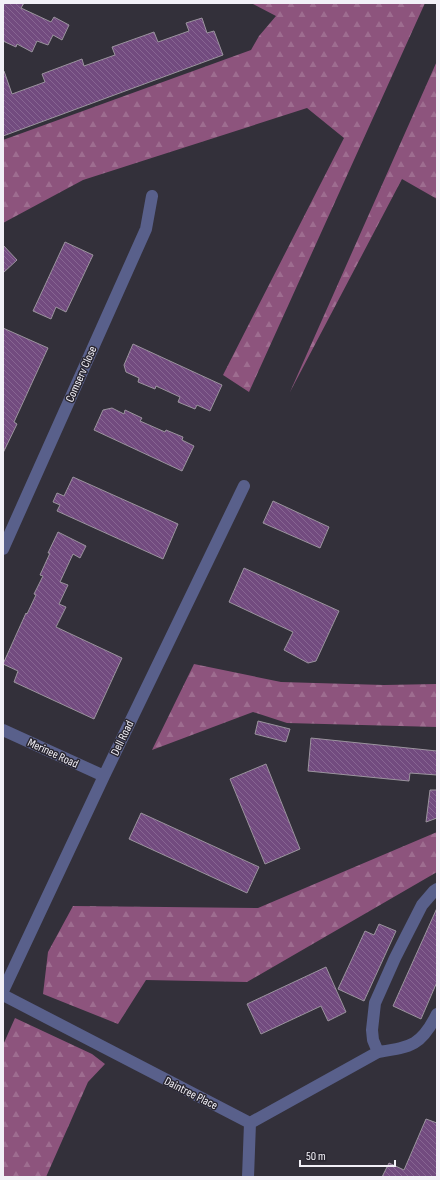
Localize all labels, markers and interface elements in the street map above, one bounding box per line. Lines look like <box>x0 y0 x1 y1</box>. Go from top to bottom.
street label: Comserv Close <box>62 344 101 405</box>
street label: Dell Road <box>108 718 137 758</box>
street label: Merinee Road <box>25 735 81 772</box>
street label: Daintree Place <box>162 1074 220 1113</box>
scale bar <box>300 1142 395 1168</box>
text: 50 m <box>306 1149 326 1164</box>

